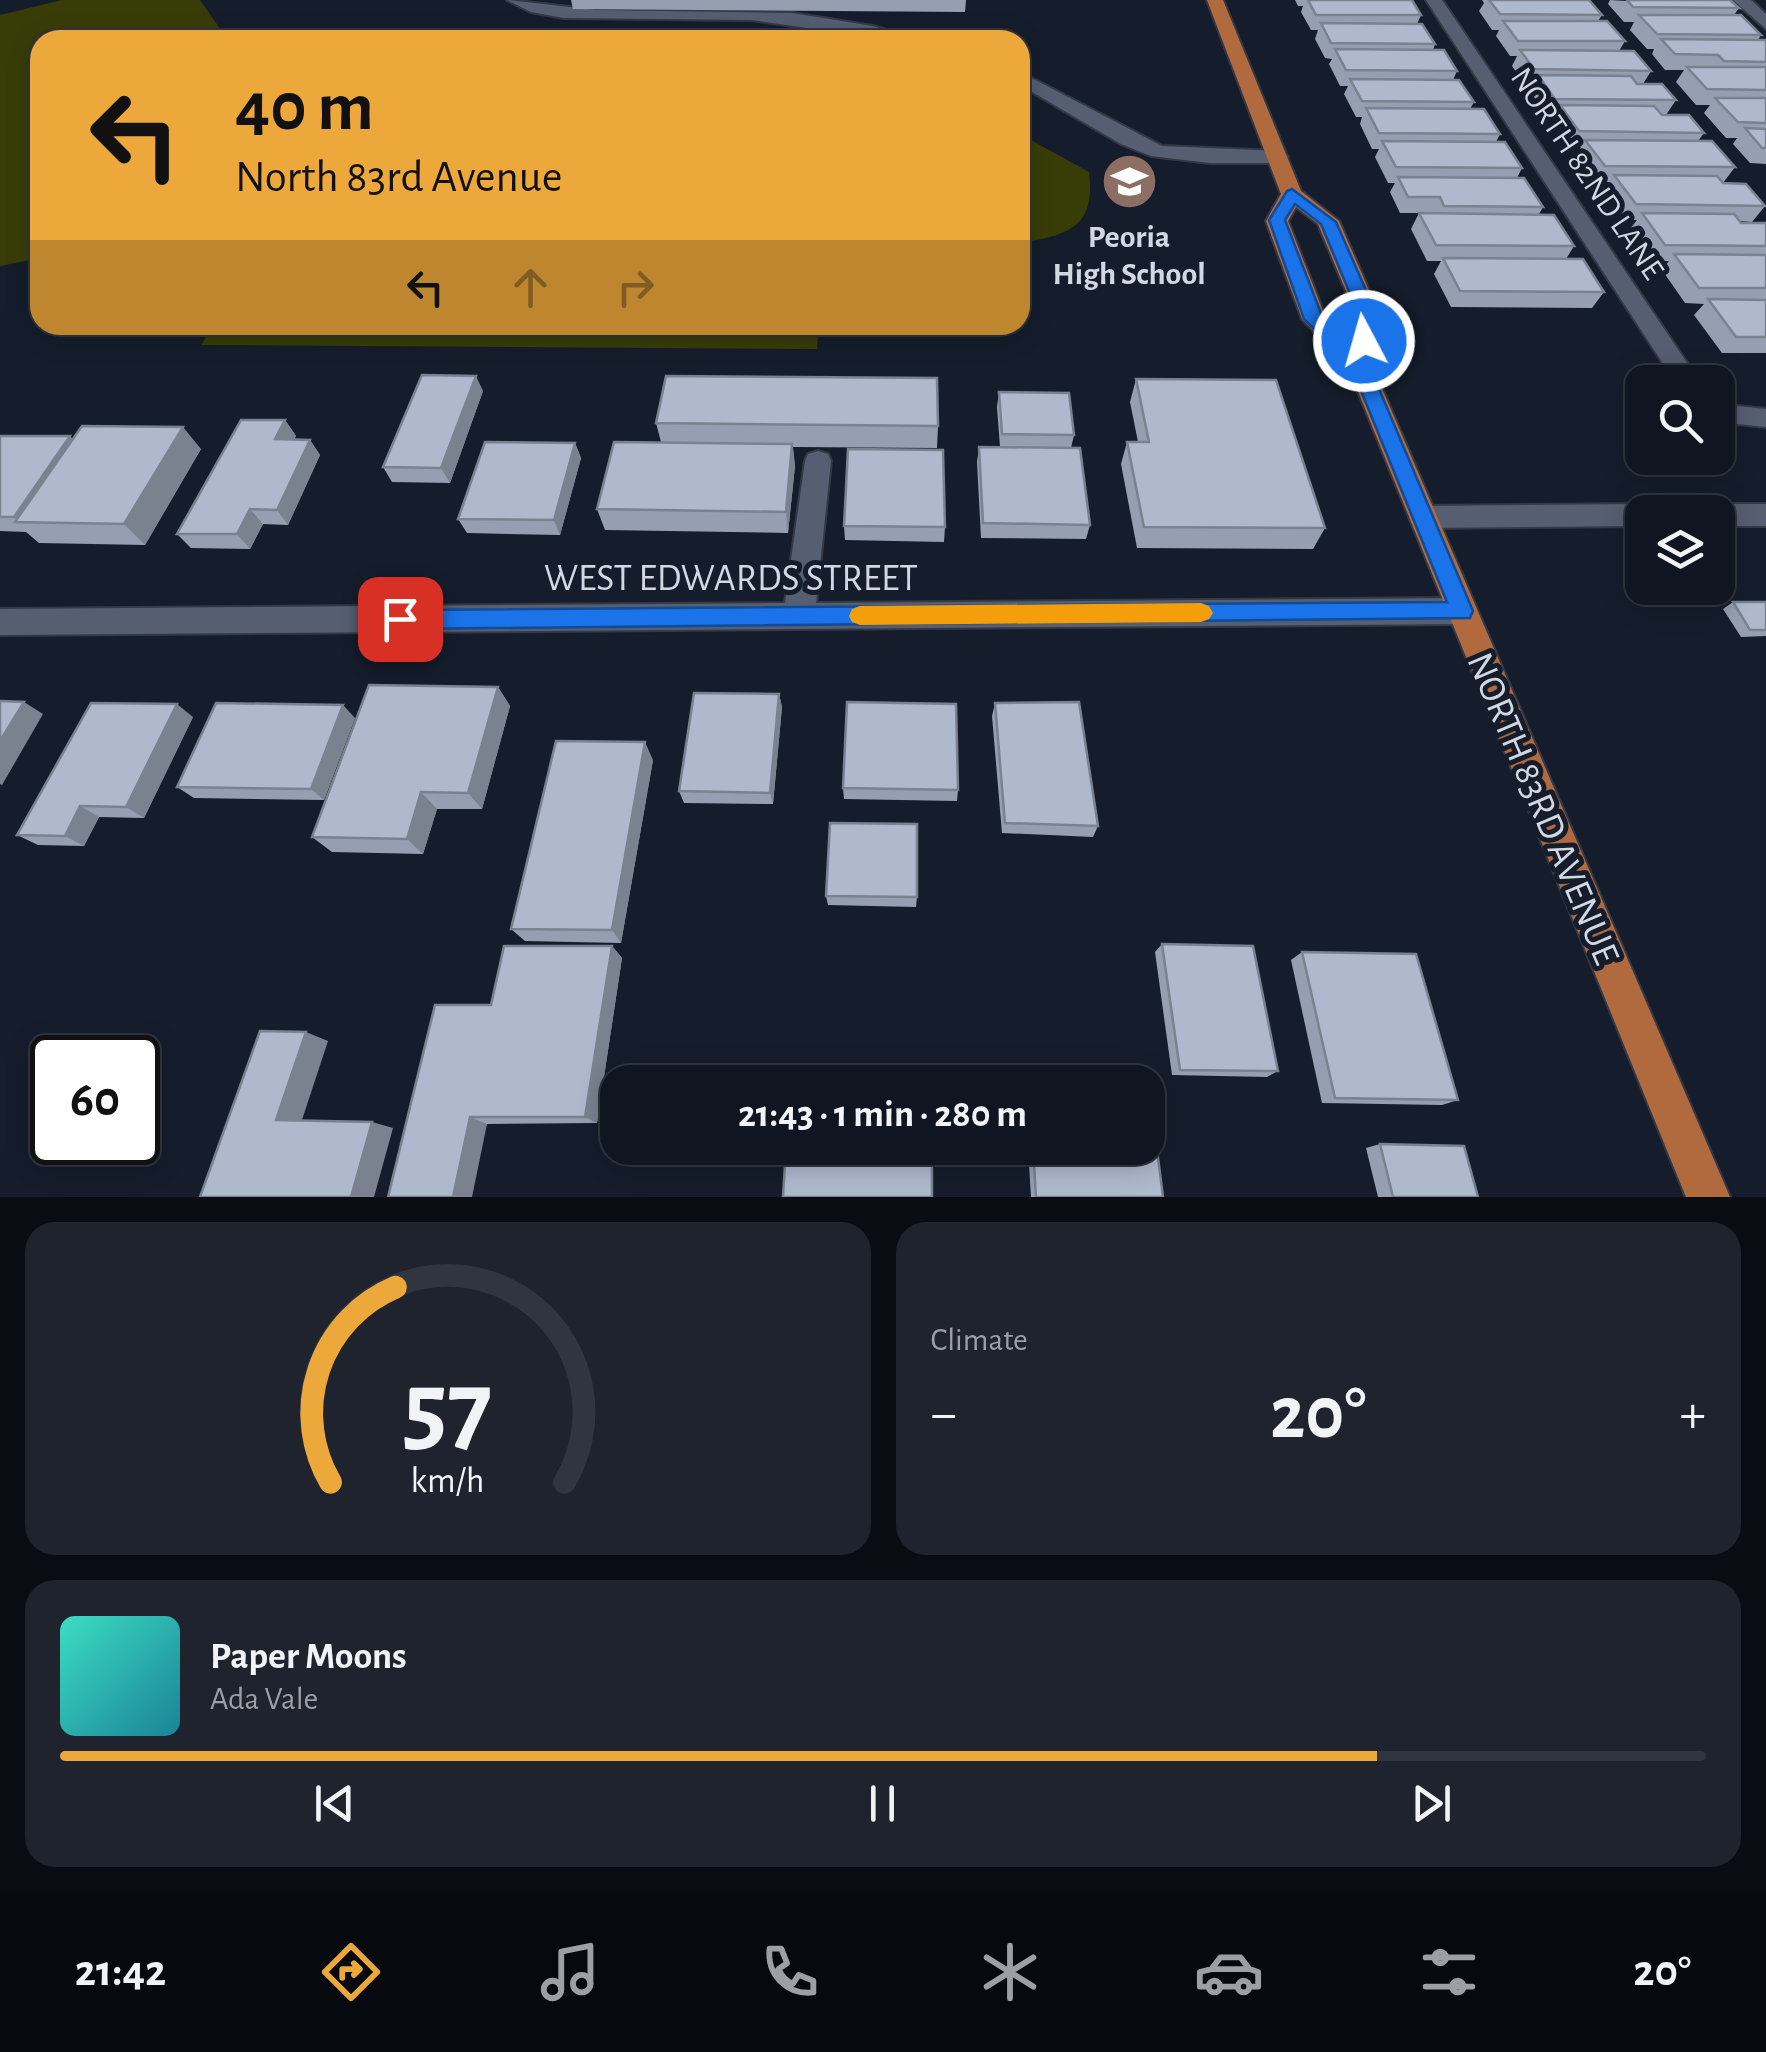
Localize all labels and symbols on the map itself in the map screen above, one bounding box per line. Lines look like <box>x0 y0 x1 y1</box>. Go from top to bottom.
street label: NORTH 82ND LANE <box>1505 62 1670 285</box>
school or university icon: Peoria High School <box>1099 152 1159 212</box>
place label: Peoria High School <box>1052 221 1206 290</box>
position arrow <box>1312 289 1416 393</box>
street label: WEST EDWARDS STREET <box>544 560 918 598</box>
pin <box>358 577 443 662</box>
street label: NORTH 83RD AVENUE <box>1459 647 1625 970</box>
speed limit sign: 60 <box>30 1035 160 1165</box>

